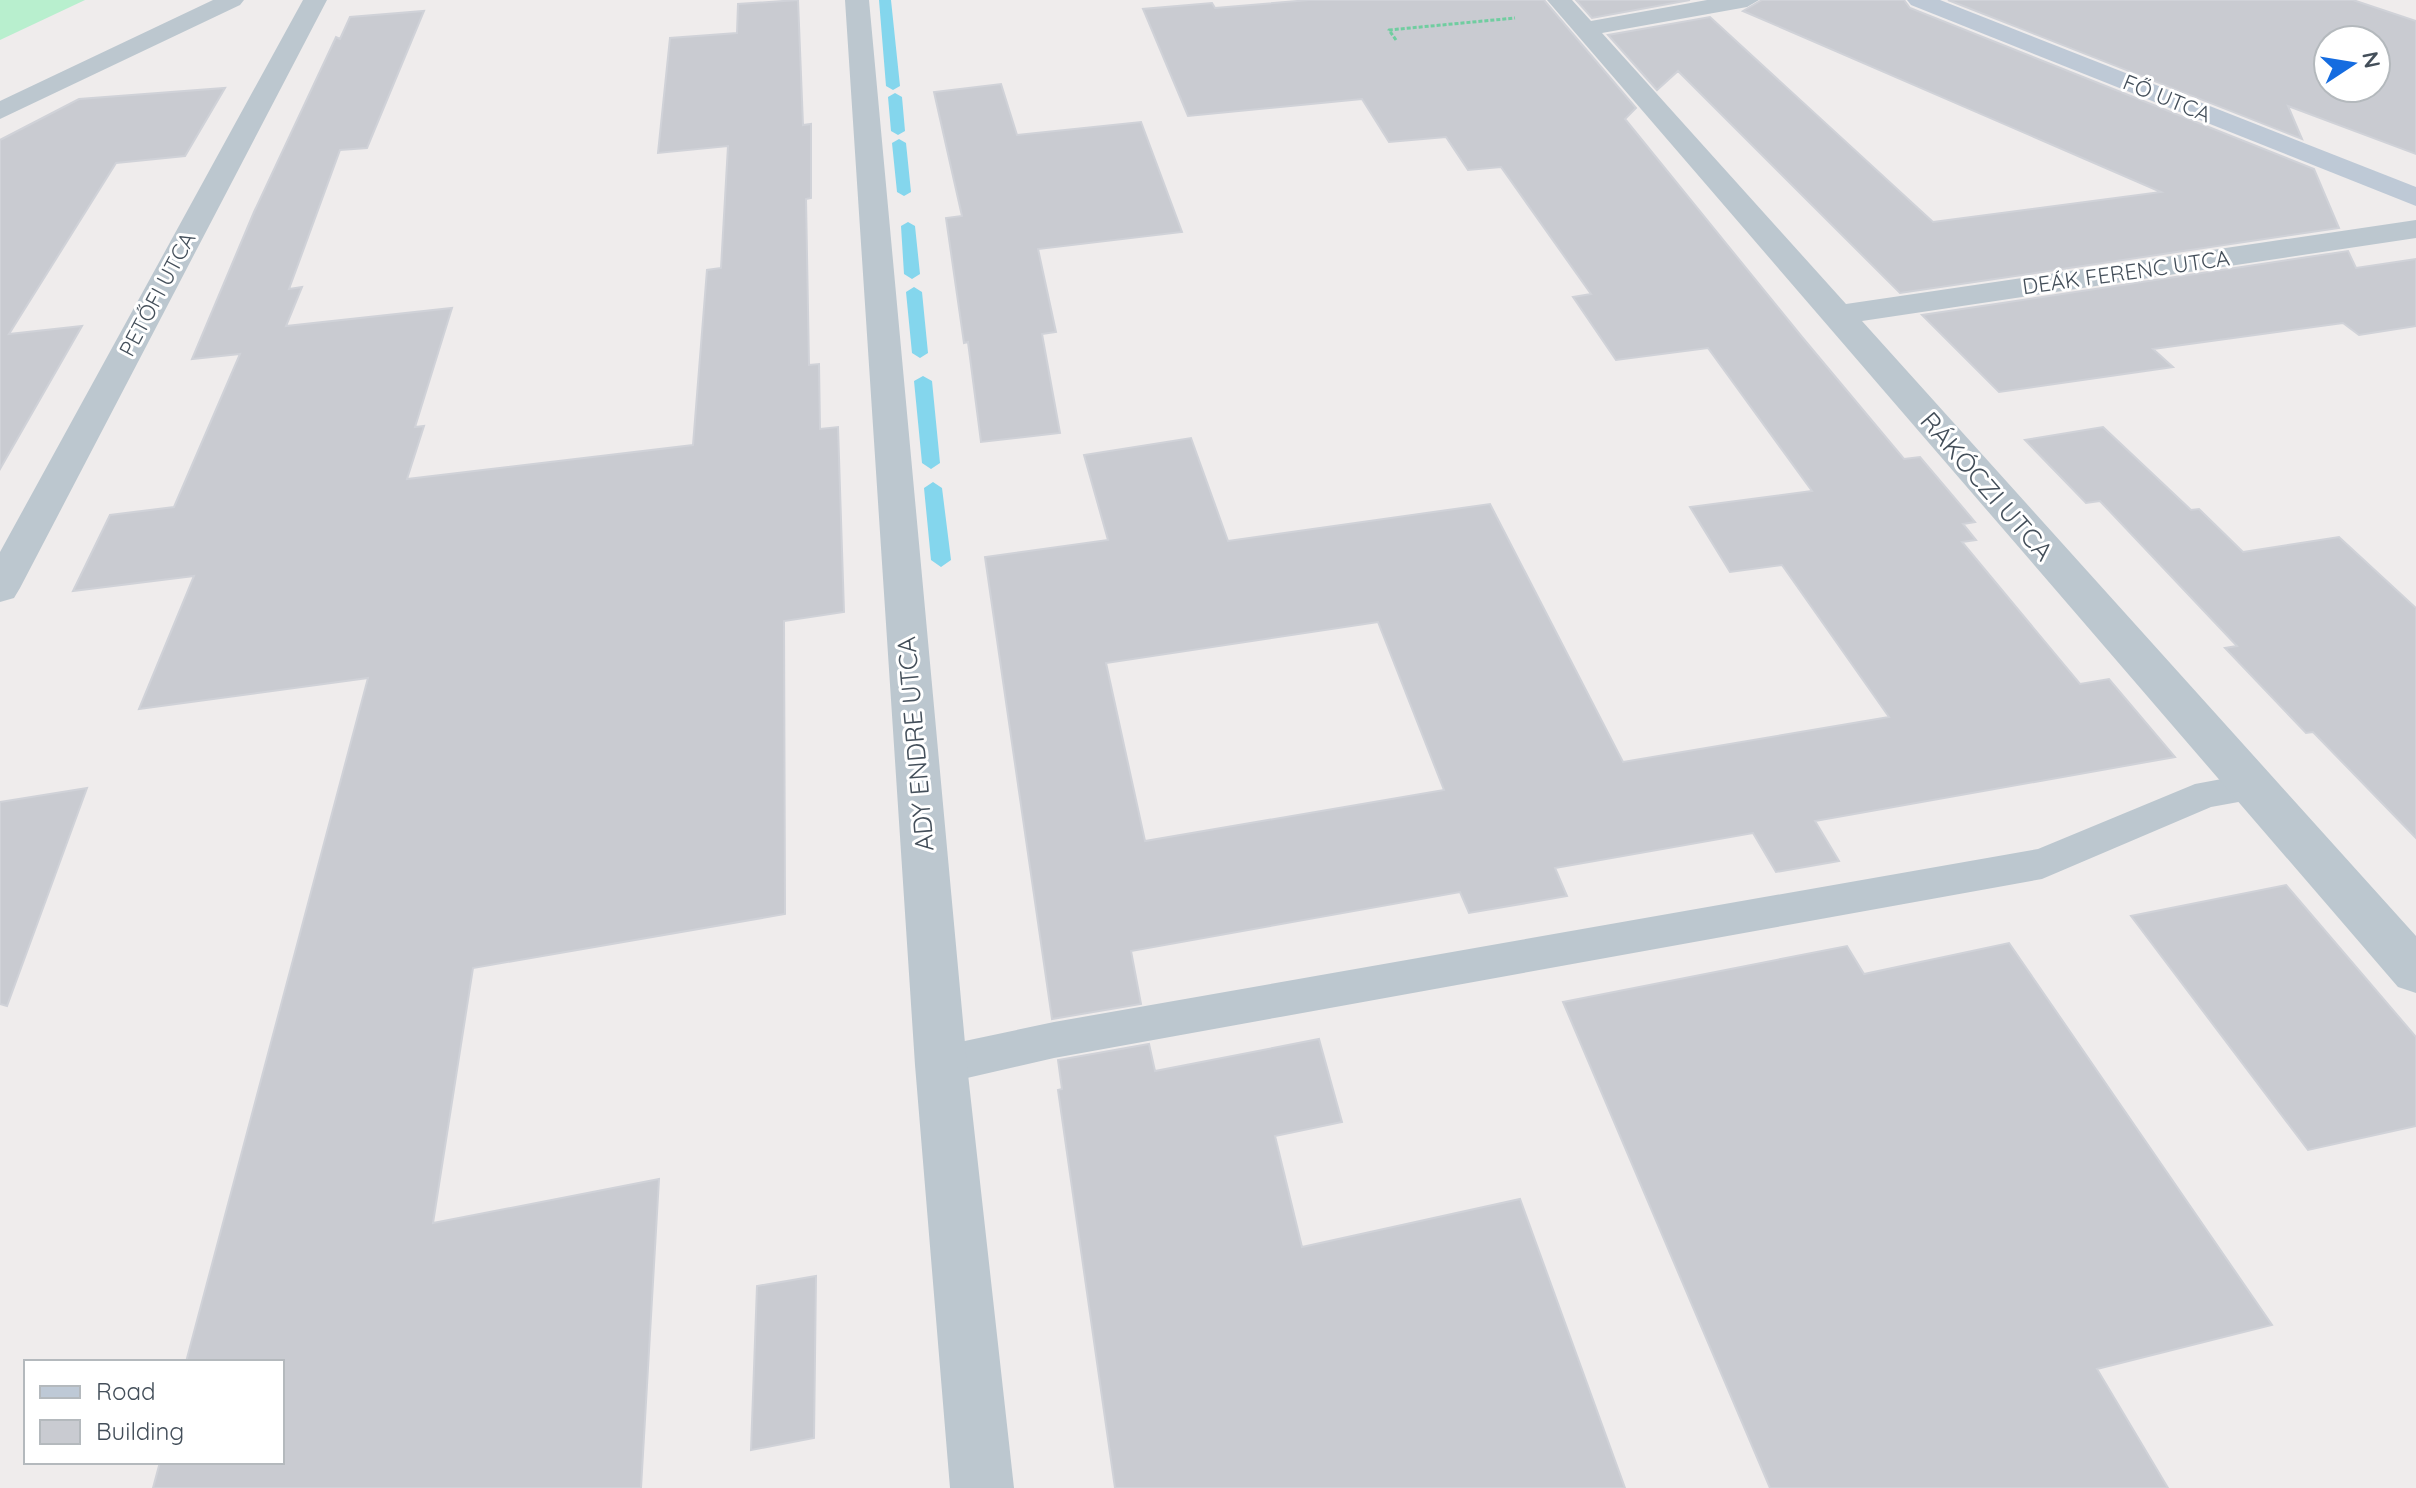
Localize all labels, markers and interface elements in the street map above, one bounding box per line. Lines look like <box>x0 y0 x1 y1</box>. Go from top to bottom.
north arrow <box>2312 24 2392 104</box>
text: N <box>2356 49 2387 71</box>
street label: FŐ UTCA <box>2119 68 2215 128</box>
street label: PETŐFI UTCA <box>113 227 201 361</box>
street label: DEÁK FERENC UTCA <box>2021 244 2231 300</box>
street label: RÁKÓCZI UTCA <box>1913 405 2061 567</box>
street label: ADY ENDRE UTCA <box>889 635 941 853</box>
legend <box>24 1360 284 1464</box>
text: Road <box>96 1376 156 1406</box>
text: Building <box>96 1416 184 1446</box>

